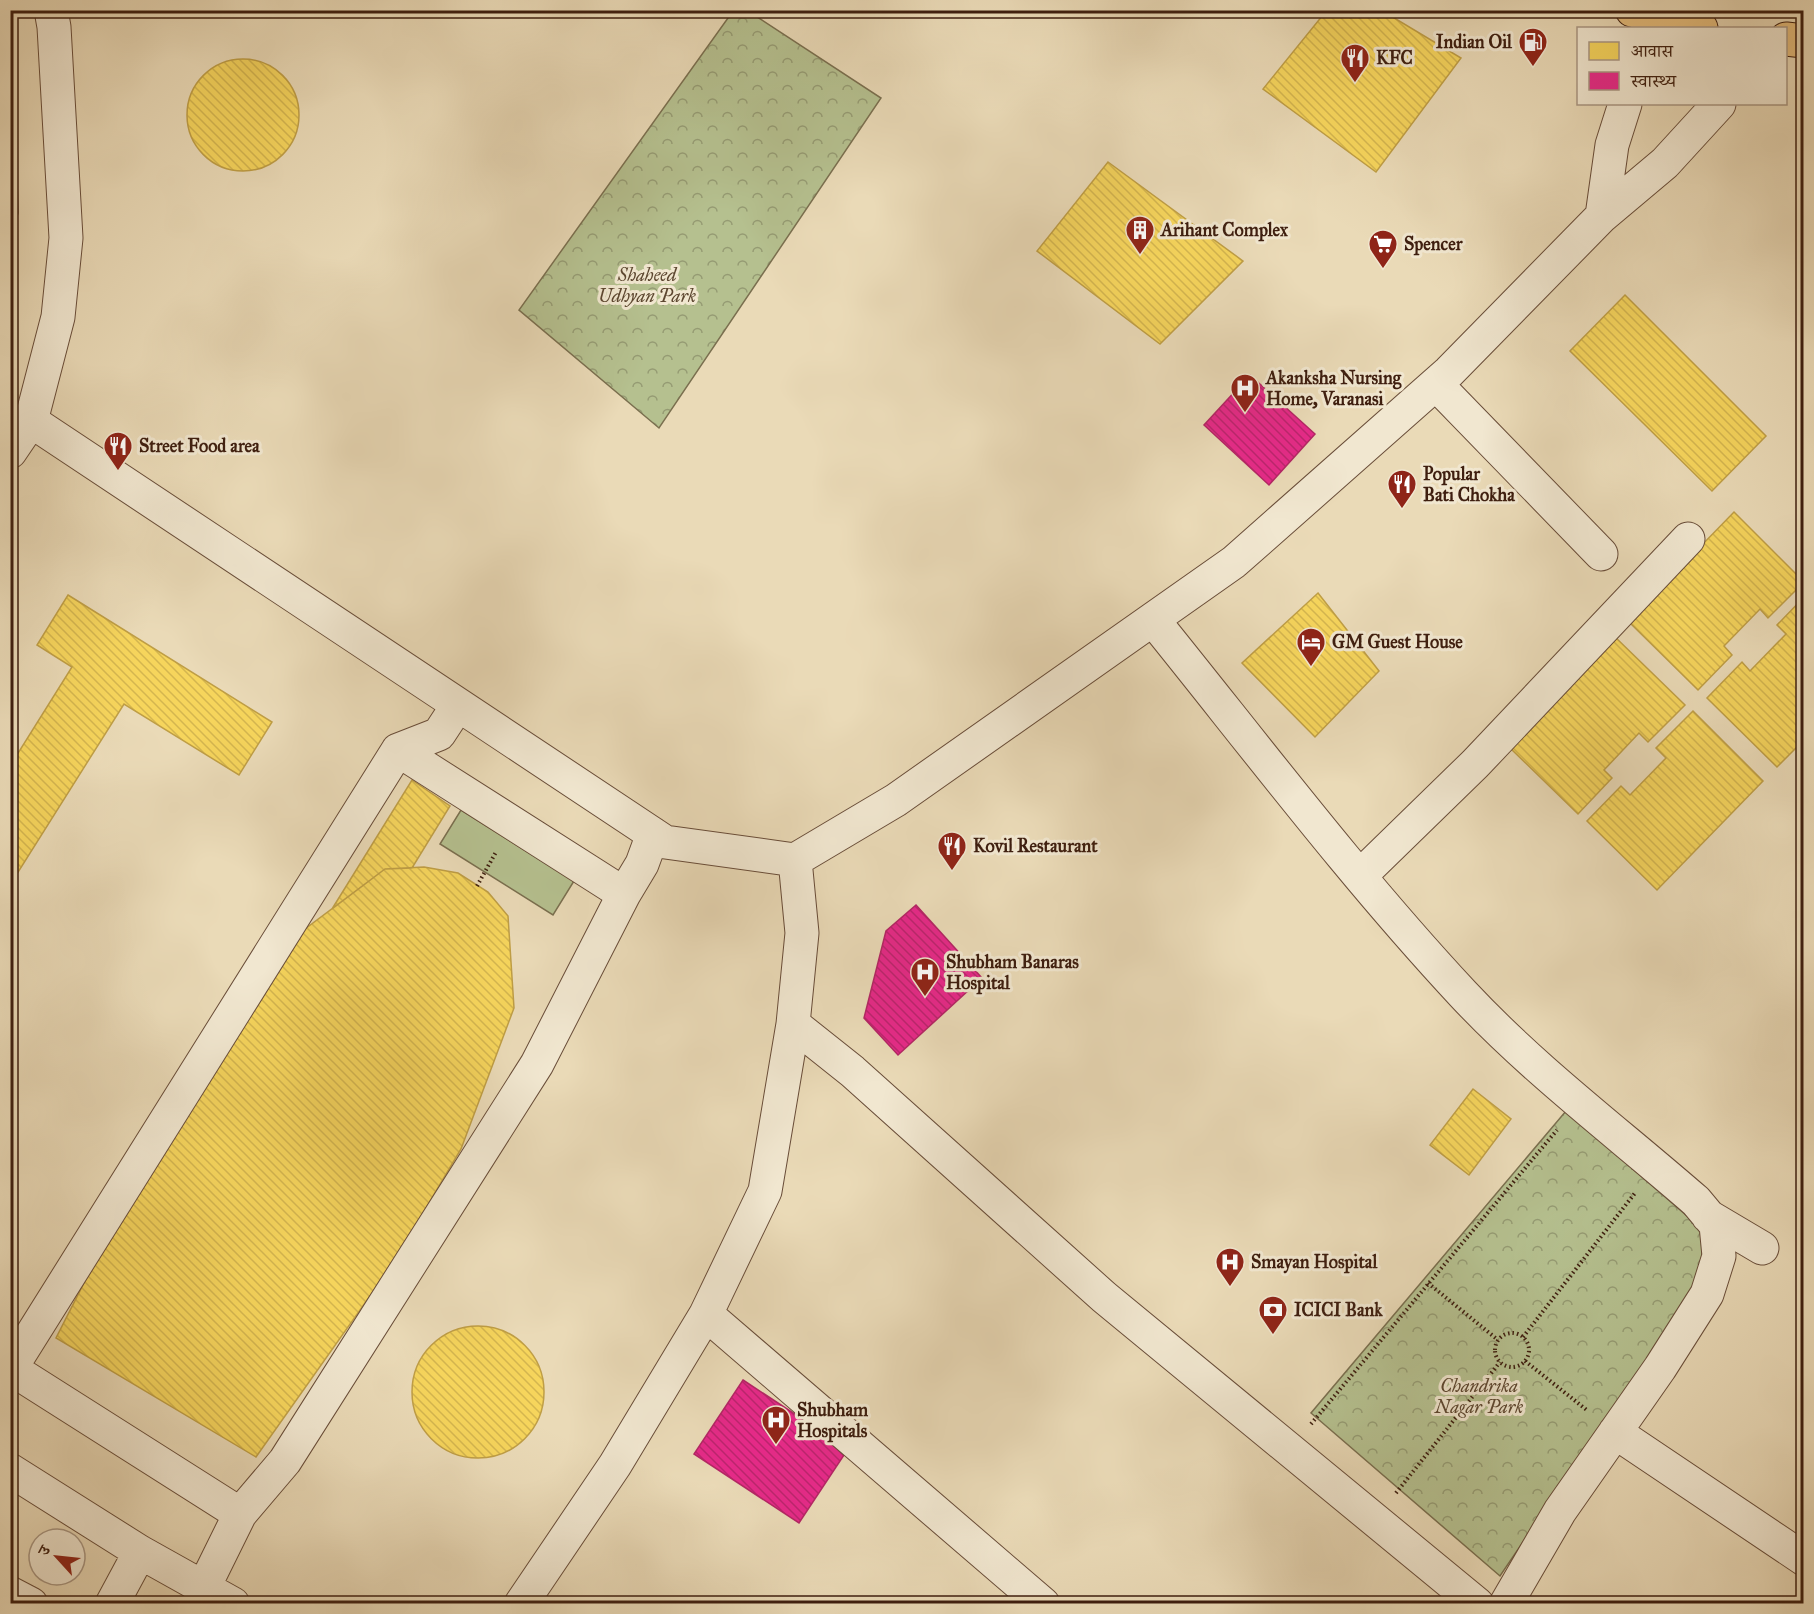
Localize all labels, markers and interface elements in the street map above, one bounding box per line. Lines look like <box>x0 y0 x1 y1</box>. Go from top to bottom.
fuel station icon: Indian Oil <box>1517 26 1549 68</box>
legend <box>1577 27 1787 105</box>
place label: Indian Oil <box>1436 31 1513 53</box>
text: आवास <box>1631 40 1674 62</box>
restaurant icon: KFC <box>1339 42 1371 84</box>
place label: KFC <box>1376 47 1413 69</box>
text: स्वास्थ्य <box>1630 70 1677 92</box>
building icon: Arihant Complex <box>1124 214 1156 256</box>
place label: Arihant Complex <box>1160 219 1289 242</box>
supermarket icon: Spencer <box>1367 228 1399 270</box>
place label: Spencer <box>1404 233 1464 256</box>
park label: Shaheed Udhyan Park <box>598 264 696 307</box>
place label: Akanksha Nursing Home, Varanasi <box>1265 367 1402 410</box>
hospital icon: Akanksha Nursing Home, Varanasi <box>1229 372 1261 414</box>
restaurant icon: Street Food area <box>102 430 134 472</box>
place label: Street Food area <box>139 435 260 457</box>
place label: Popular Bati Chokha <box>1423 463 1515 506</box>
restaurant icon: Popular Bati Chokha <box>1386 468 1418 510</box>
hotel icon: GM Guest House <box>1295 626 1327 668</box>
place label: GM Guest House <box>1332 631 1463 653</box>
restaurant icon: Kovil Restaurant <box>936 830 968 872</box>
place label: Kovil Restaurant <box>973 835 1098 857</box>
place label: Shubham Banaras Hospital <box>946 951 1079 995</box>
hospital icon: Shubham Banaras Hospital <box>909 956 941 998</box>
hospital icon: Smayan Hospital <box>1214 1246 1246 1288</box>
place label: Smayan Hospital <box>1251 1251 1378 1274</box>
bank icon: ICICI Bank <box>1257 1294 1289 1336</box>
place label: ICICI Bank <box>1294 1299 1383 1321</box>
park label: Chandrika Nagar Park <box>1434 1375 1523 1418</box>
place label: Shubham Hospitals <box>797 1399 869 1443</box>
hospital icon: Shubham Hospitals <box>760 1404 792 1446</box>
north arrow <box>27 1527 87 1587</box>
text: उ <box>33 1541 55 1559</box>

